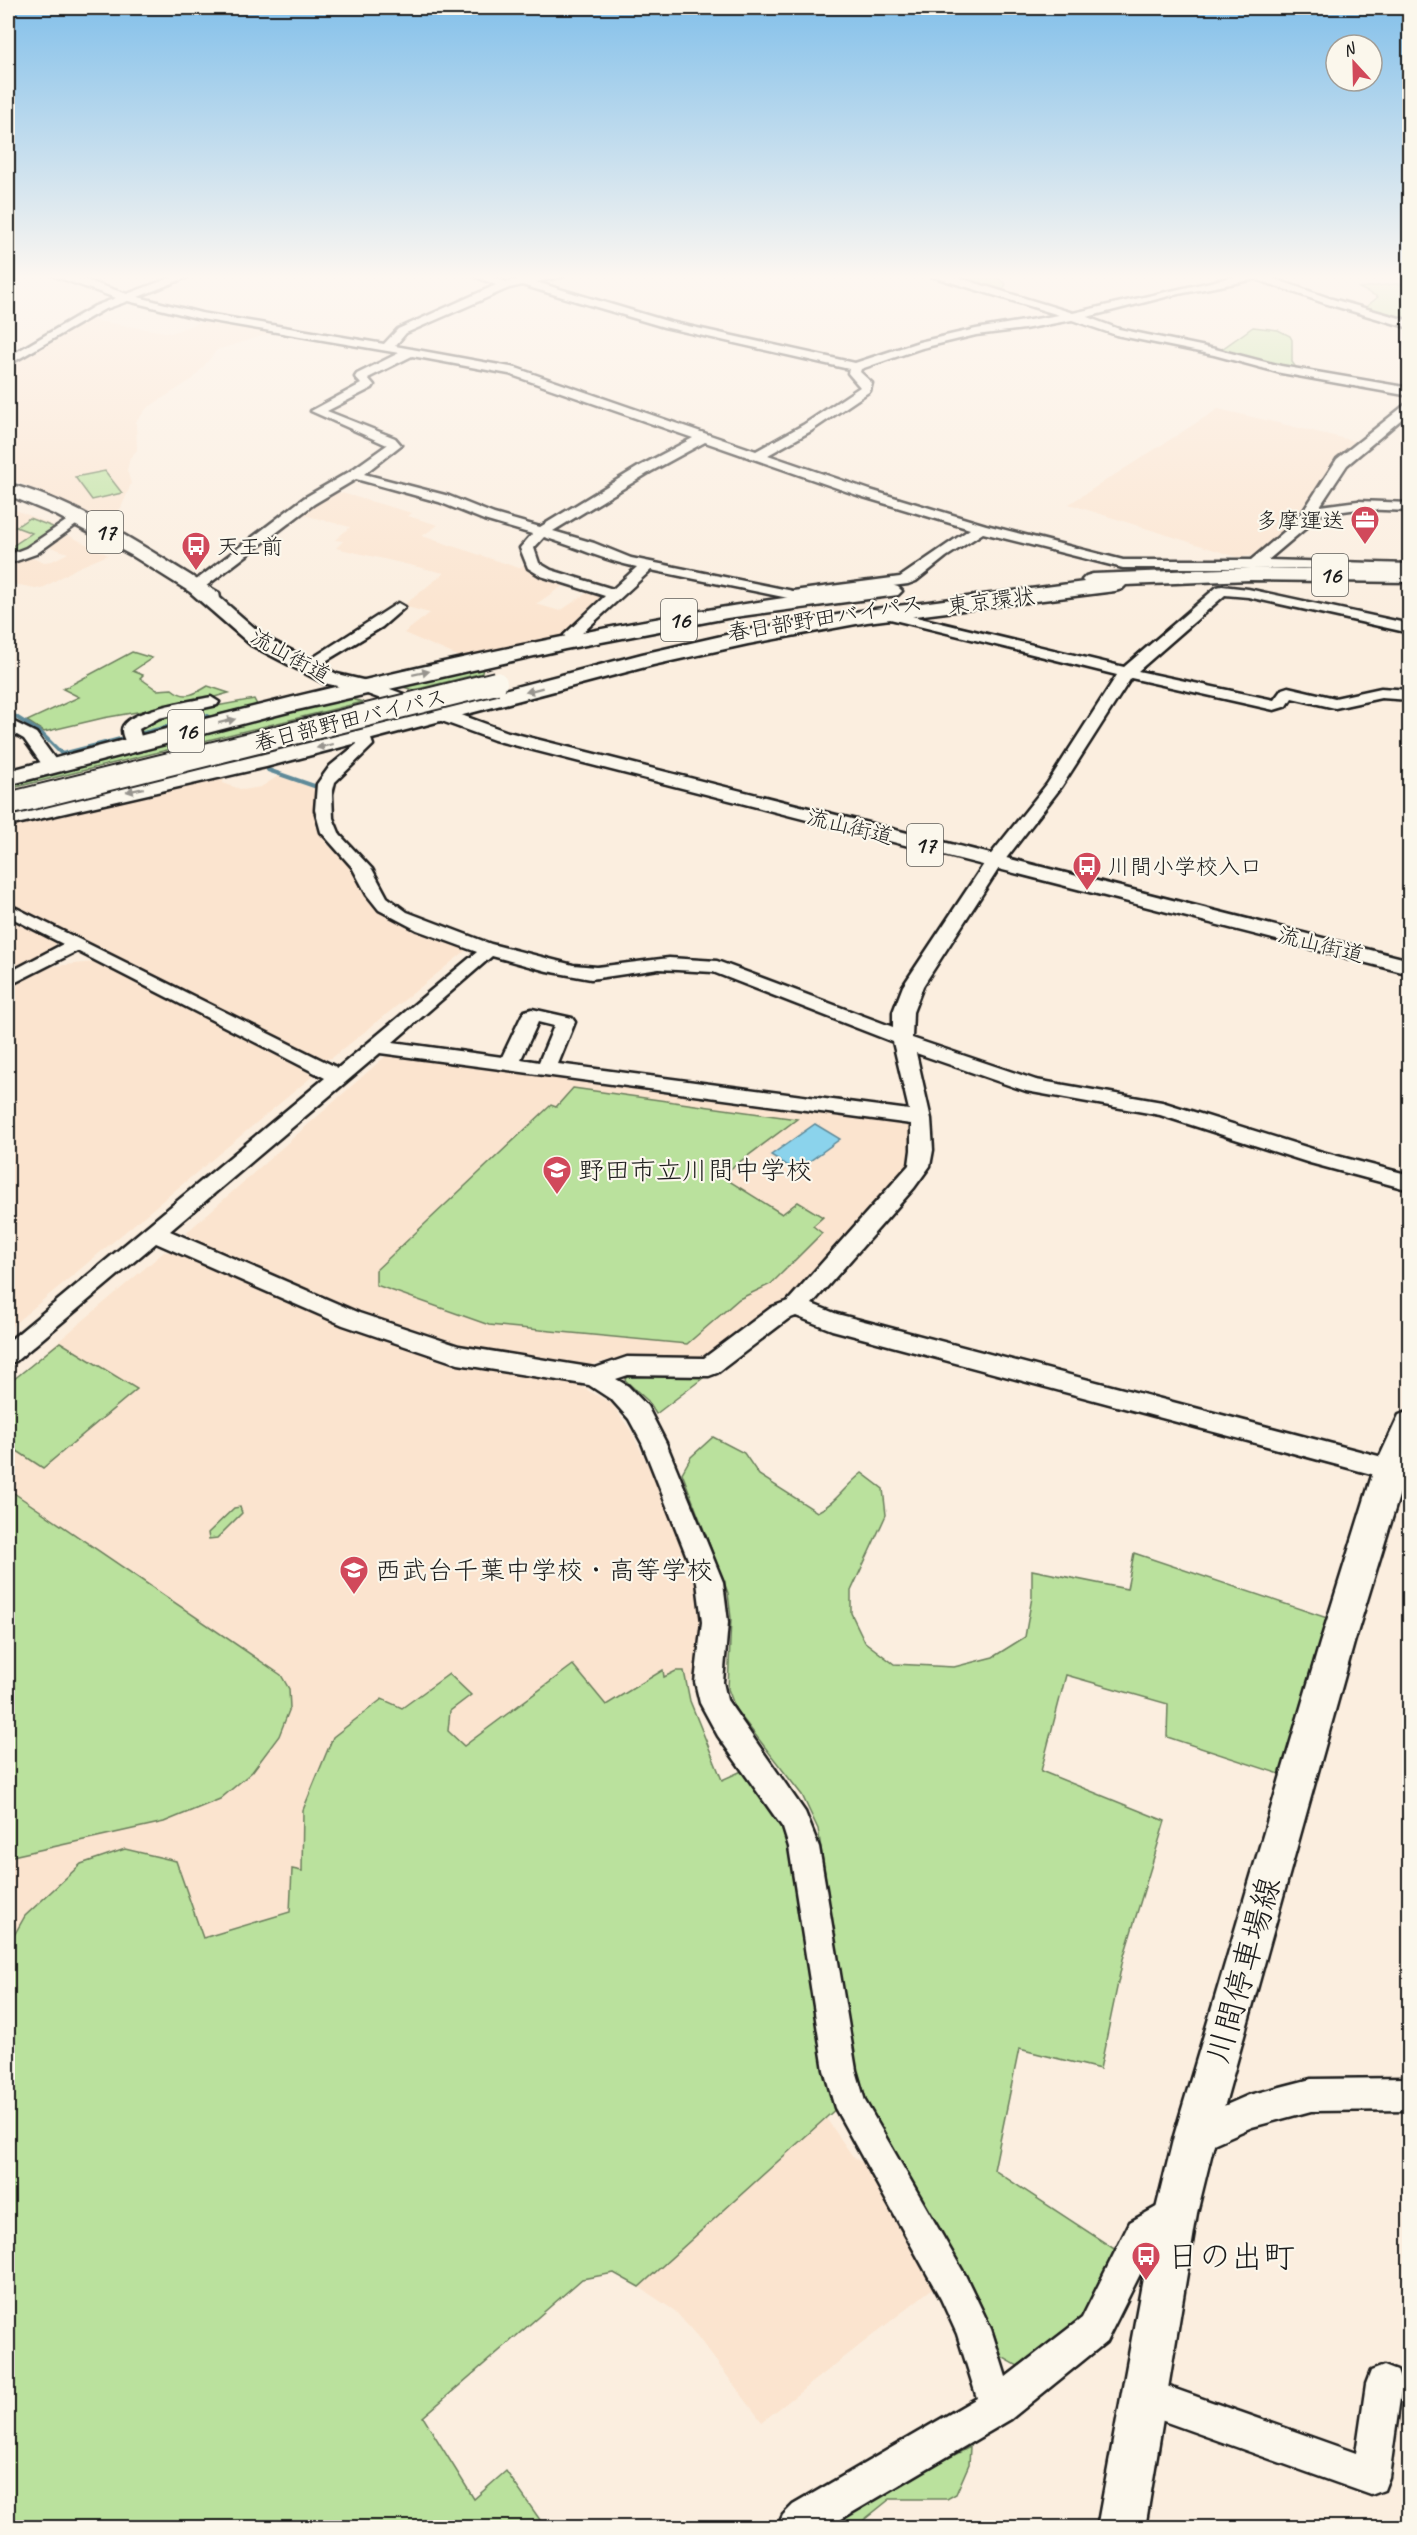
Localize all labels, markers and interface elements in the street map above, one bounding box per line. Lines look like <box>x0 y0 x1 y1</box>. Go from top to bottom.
north arrow <box>1324 33 1384 93</box>
text: N <box>1340 38 1360 61</box>
office icon: 多摩運送 <box>1349 504 1381 546</box>
place label: 多摩運送 <box>1256 507 1344 535</box>
road number: 17 <box>87 511 123 553</box>
bus stop icon: 天王前 <box>180 530 212 572</box>
place label: 天王前 <box>217 533 283 561</box>
road number: 16 <box>1312 554 1348 596</box>
street label: 東京環状 <box>946 582 1037 620</box>
street label: 春日部野田バイパス <box>725 589 925 647</box>
road number: 16 <box>661 599 697 641</box>
street label: 流山街道 <box>245 622 336 689</box>
one-way arrow <box>412 668 431 678</box>
street label: 春日部野田バイパス <box>251 682 449 757</box>
one-way arrow <box>525 686 543 695</box>
road number: 16 <box>168 710 204 752</box>
one-way arrow <box>217 715 236 725</box>
one-way arrow <box>316 741 334 751</box>
one-way arrow <box>126 786 144 796</box>
street label: 流山街道 <box>804 803 896 851</box>
road number: 17 <box>907 824 943 866</box>
bus stop icon: 川間小学校入口 <box>1071 850 1103 892</box>
place label: 川間小学校入口 <box>1108 853 1262 881</box>
street label: 流山街道 <box>1275 921 1367 969</box>
school or university icon: 野田市立川間中学校 <box>541 1154 573 1196</box>
place label: 野田市立川間中学校 <box>578 1154 812 1187</box>
school or university icon: 西武台千葉中学校・高等学校 <box>338 1554 370 1596</box>
place label: 西武台千葉中学校・高等学校 <box>375 1554 713 1587</box>
street label: 川間停車場線 <box>1197 1872 1290 2068</box>
place label: 日の出町 <box>1167 2236 1295 2277</box>
bus stop icon: 日の出町 <box>1130 2240 1162 2282</box>

